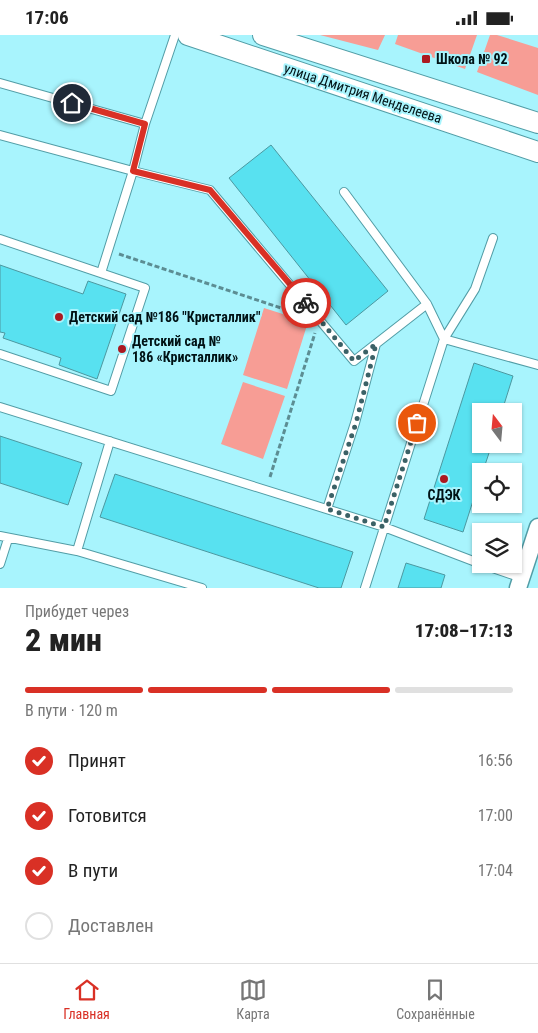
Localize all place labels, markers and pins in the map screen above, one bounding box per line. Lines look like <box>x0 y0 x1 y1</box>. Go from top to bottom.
place label: Школа № 92 <box>436 51 508 67</box>
marker: Школа № 92 <box>420 53 432 65</box>
pin <box>51 82 93 124</box>
place label: Детский сад №186 "Кристаллик" <box>69 309 261 325</box>
marker: Детский сад №186 "Кристаллик" <box>53 311 65 323</box>
place label: Детский сад № 186 «Кристаллик» <box>132 333 238 365</box>
marker: Детский сад № 186 «Кристаллик» <box>116 343 128 355</box>
pin <box>396 402 438 444</box>
marker: СДЭК <box>438 473 450 485</box>
place label: СДЭК <box>428 487 461 503</box>

